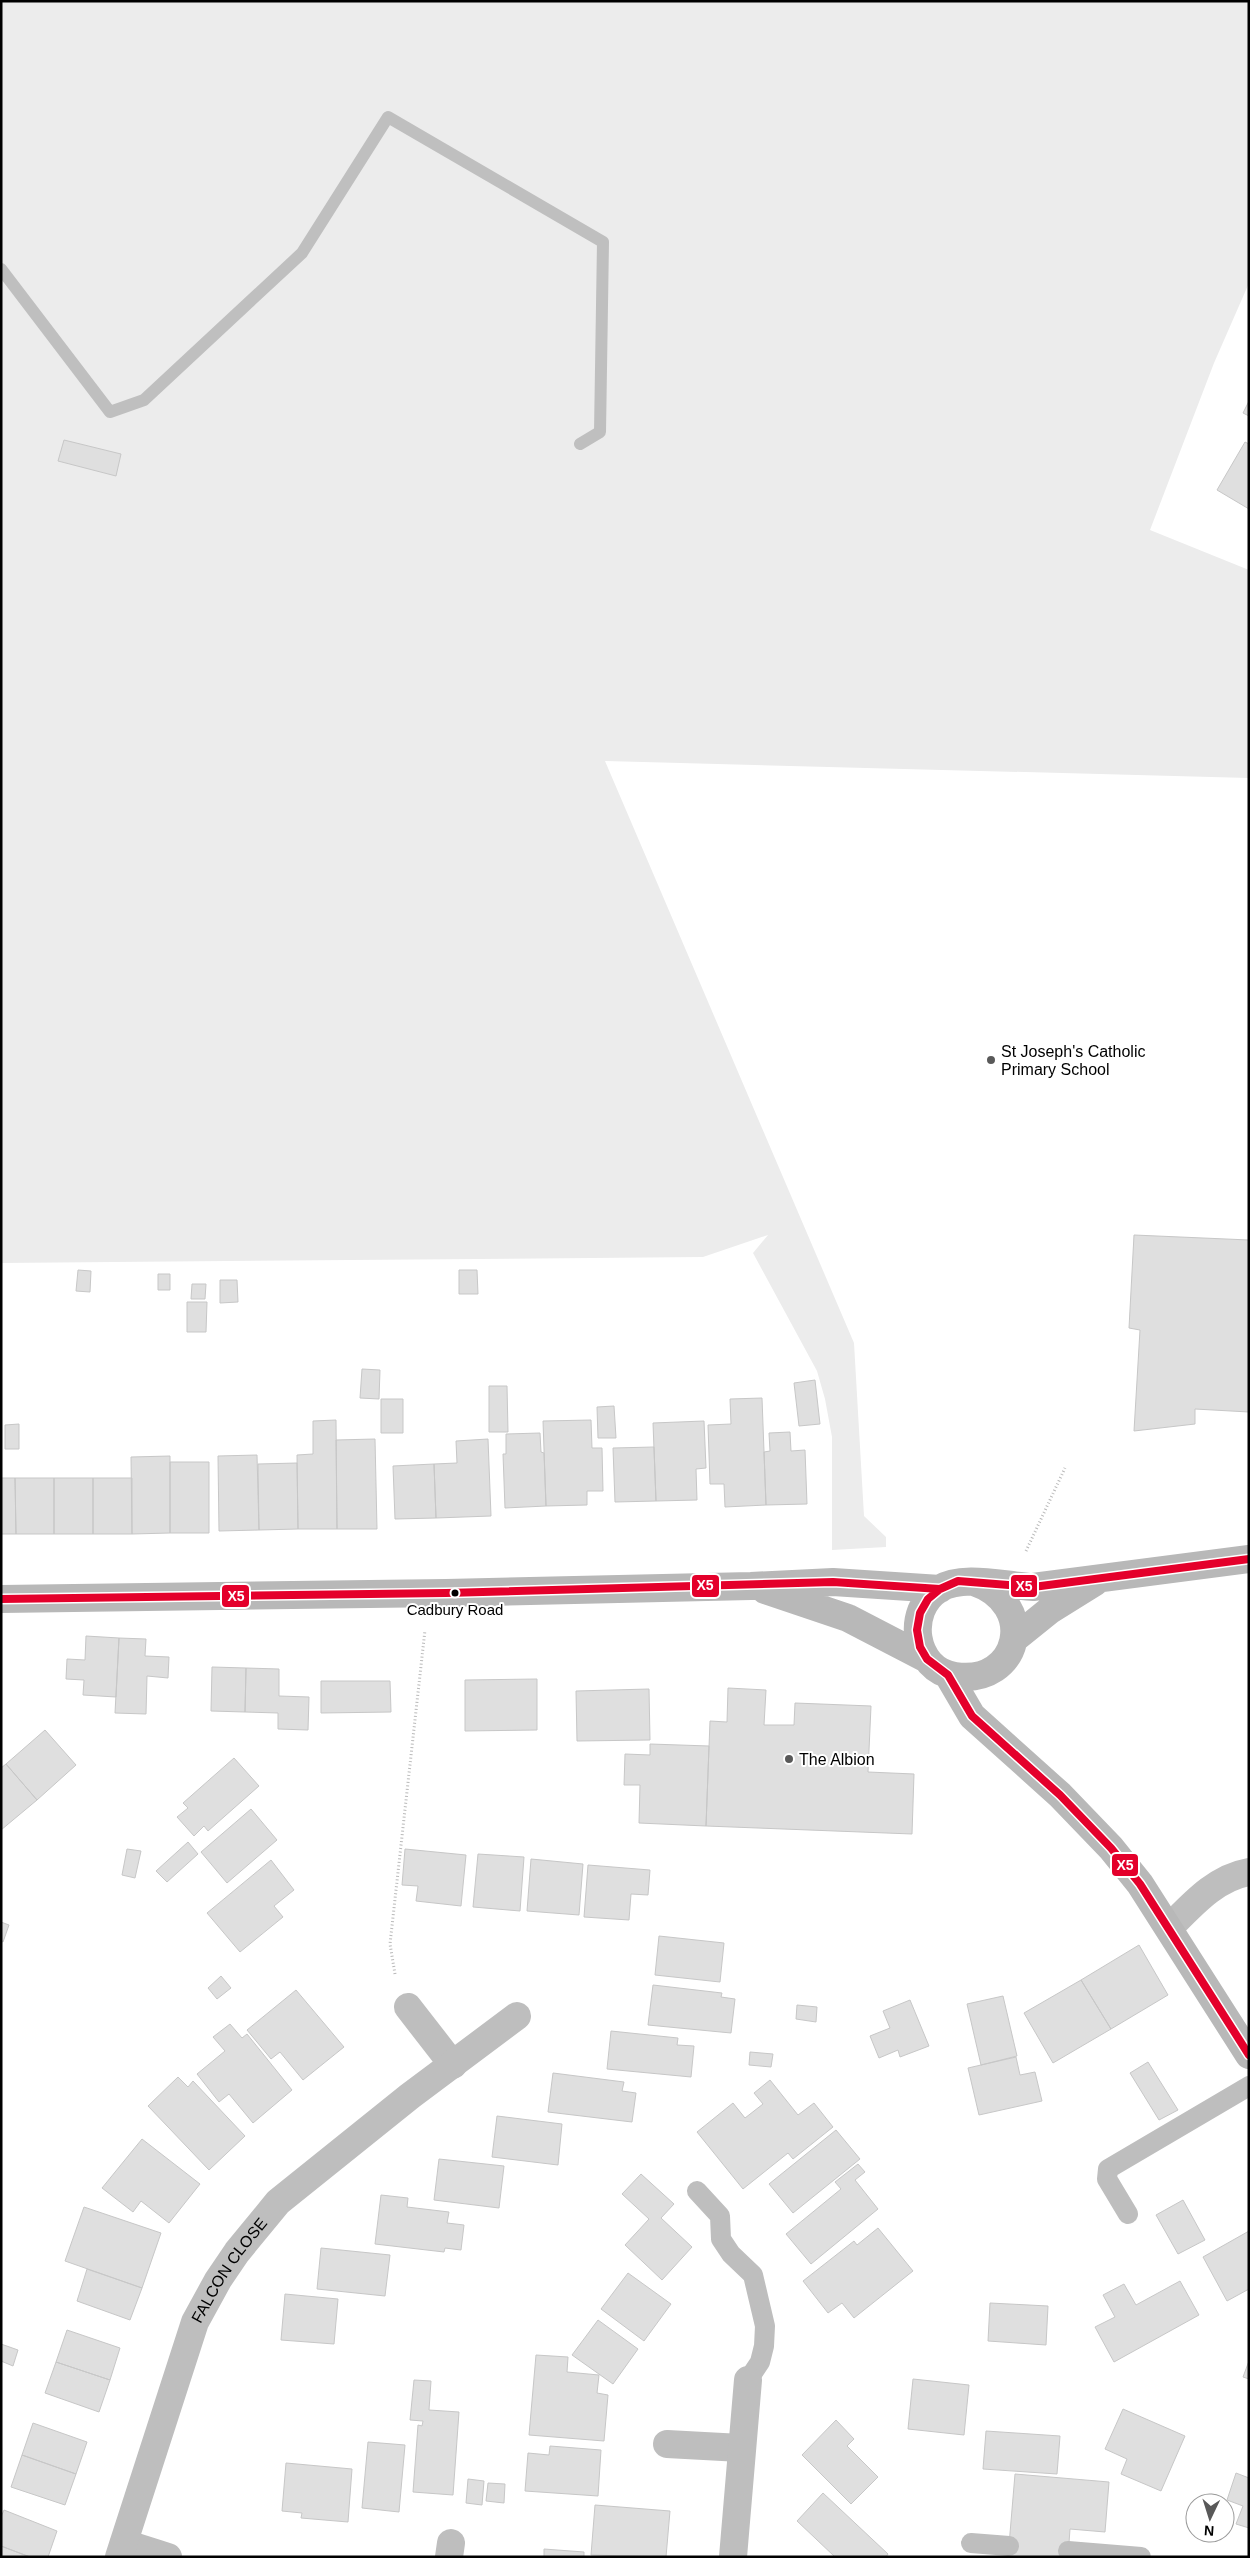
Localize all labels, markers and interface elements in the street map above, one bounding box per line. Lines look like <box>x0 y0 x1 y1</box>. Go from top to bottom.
place label: St Joseph's Catholic Primary School <box>1001 1043 1145 1078</box>
marker: St Joseph's Catholic Primary School <box>985 1054 997 1066</box>
line badge: X5 <box>691 1574 720 1598</box>
line badge: X5 <box>1010 1574 1038 1598</box>
text: X5 <box>696 1577 714 1593</box>
text: X5 <box>1015 1578 1033 1594</box>
line badge: X5 <box>221 1584 250 1608</box>
text: X5 <box>227 1588 245 1604</box>
marker: Cadbury Road <box>450 1588 460 1598</box>
place label: Cadbury Road <box>407 1601 503 1618</box>
place label: The Albion <box>799 1751 875 1768</box>
marker: The Albion <box>783 1753 795 1765</box>
line badge: X5 <box>1111 1853 1139 1877</box>
text: X5 <box>1116 1857 1134 1873</box>
street label: FALCON CLOSE <box>188 2214 270 2326</box>
north arrow <box>1185 2493 1235 2543</box>
text: N <box>1203 2523 1215 2539</box>

